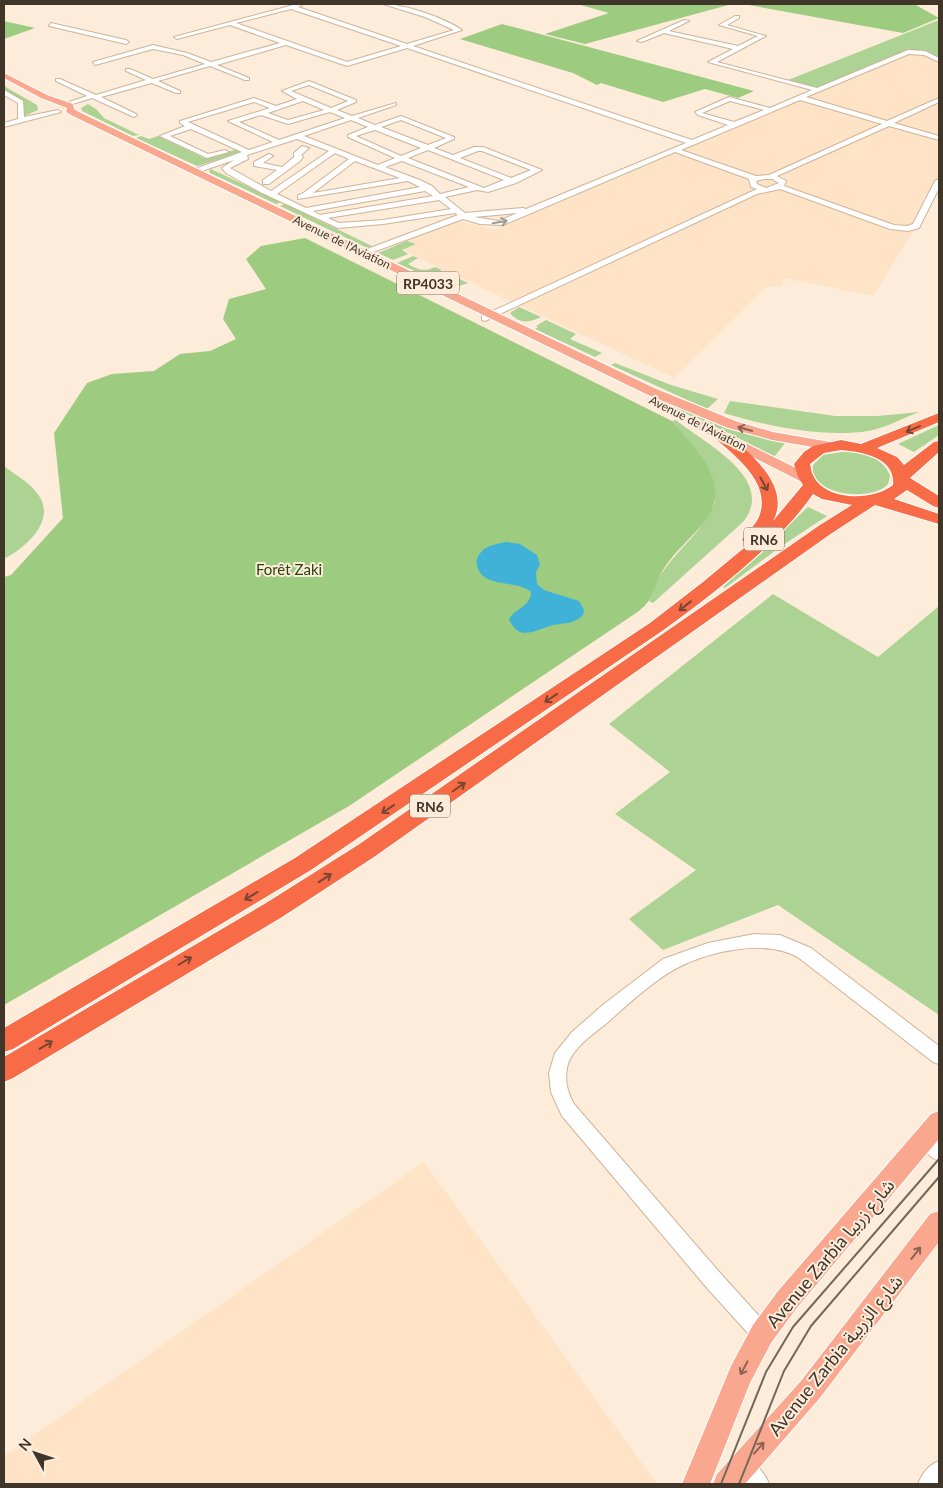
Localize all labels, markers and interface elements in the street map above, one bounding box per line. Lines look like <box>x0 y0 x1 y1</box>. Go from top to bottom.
street label: Avenue de l'Aviation <box>291 212 393 272</box>
one-way arrow <box>492 216 508 226</box>
road number: RP4033 <box>397 272 459 294</box>
street label: Avenue de l'Aviation <box>647 392 749 454</box>
one-way arrow <box>737 423 753 433</box>
one-way arrow <box>906 425 921 435</box>
one-way arrow <box>760 476 770 491</box>
road number: RN6 <box>744 528 784 550</box>
park label: Forêt Zaki <box>256 560 322 578</box>
one-way arrow <box>679 600 692 611</box>
one-way arrow <box>545 693 559 703</box>
one-way arrow <box>452 782 466 792</box>
road number: RN6 <box>410 794 450 818</box>
one-way arrow <box>381 804 395 814</box>
one-way arrow <box>317 873 331 883</box>
one-way arrow <box>243 891 258 901</box>
one-way arrow <box>178 956 192 966</box>
one-way arrow <box>38 1039 52 1049</box>
street label: Avenue Zarbia شارع زربيا <box>761 1174 902 1334</box>
one-way arrow <box>911 1246 921 1260</box>
street label: Avenue Zarbia شارع الزربية <box>763 1270 910 1442</box>
one-way arrow <box>739 1360 749 1375</box>
north arrow <box>10 1428 60 1478</box>
text: N <box>15 1435 35 1454</box>
one-way arrow <box>754 1442 765 1455</box>

